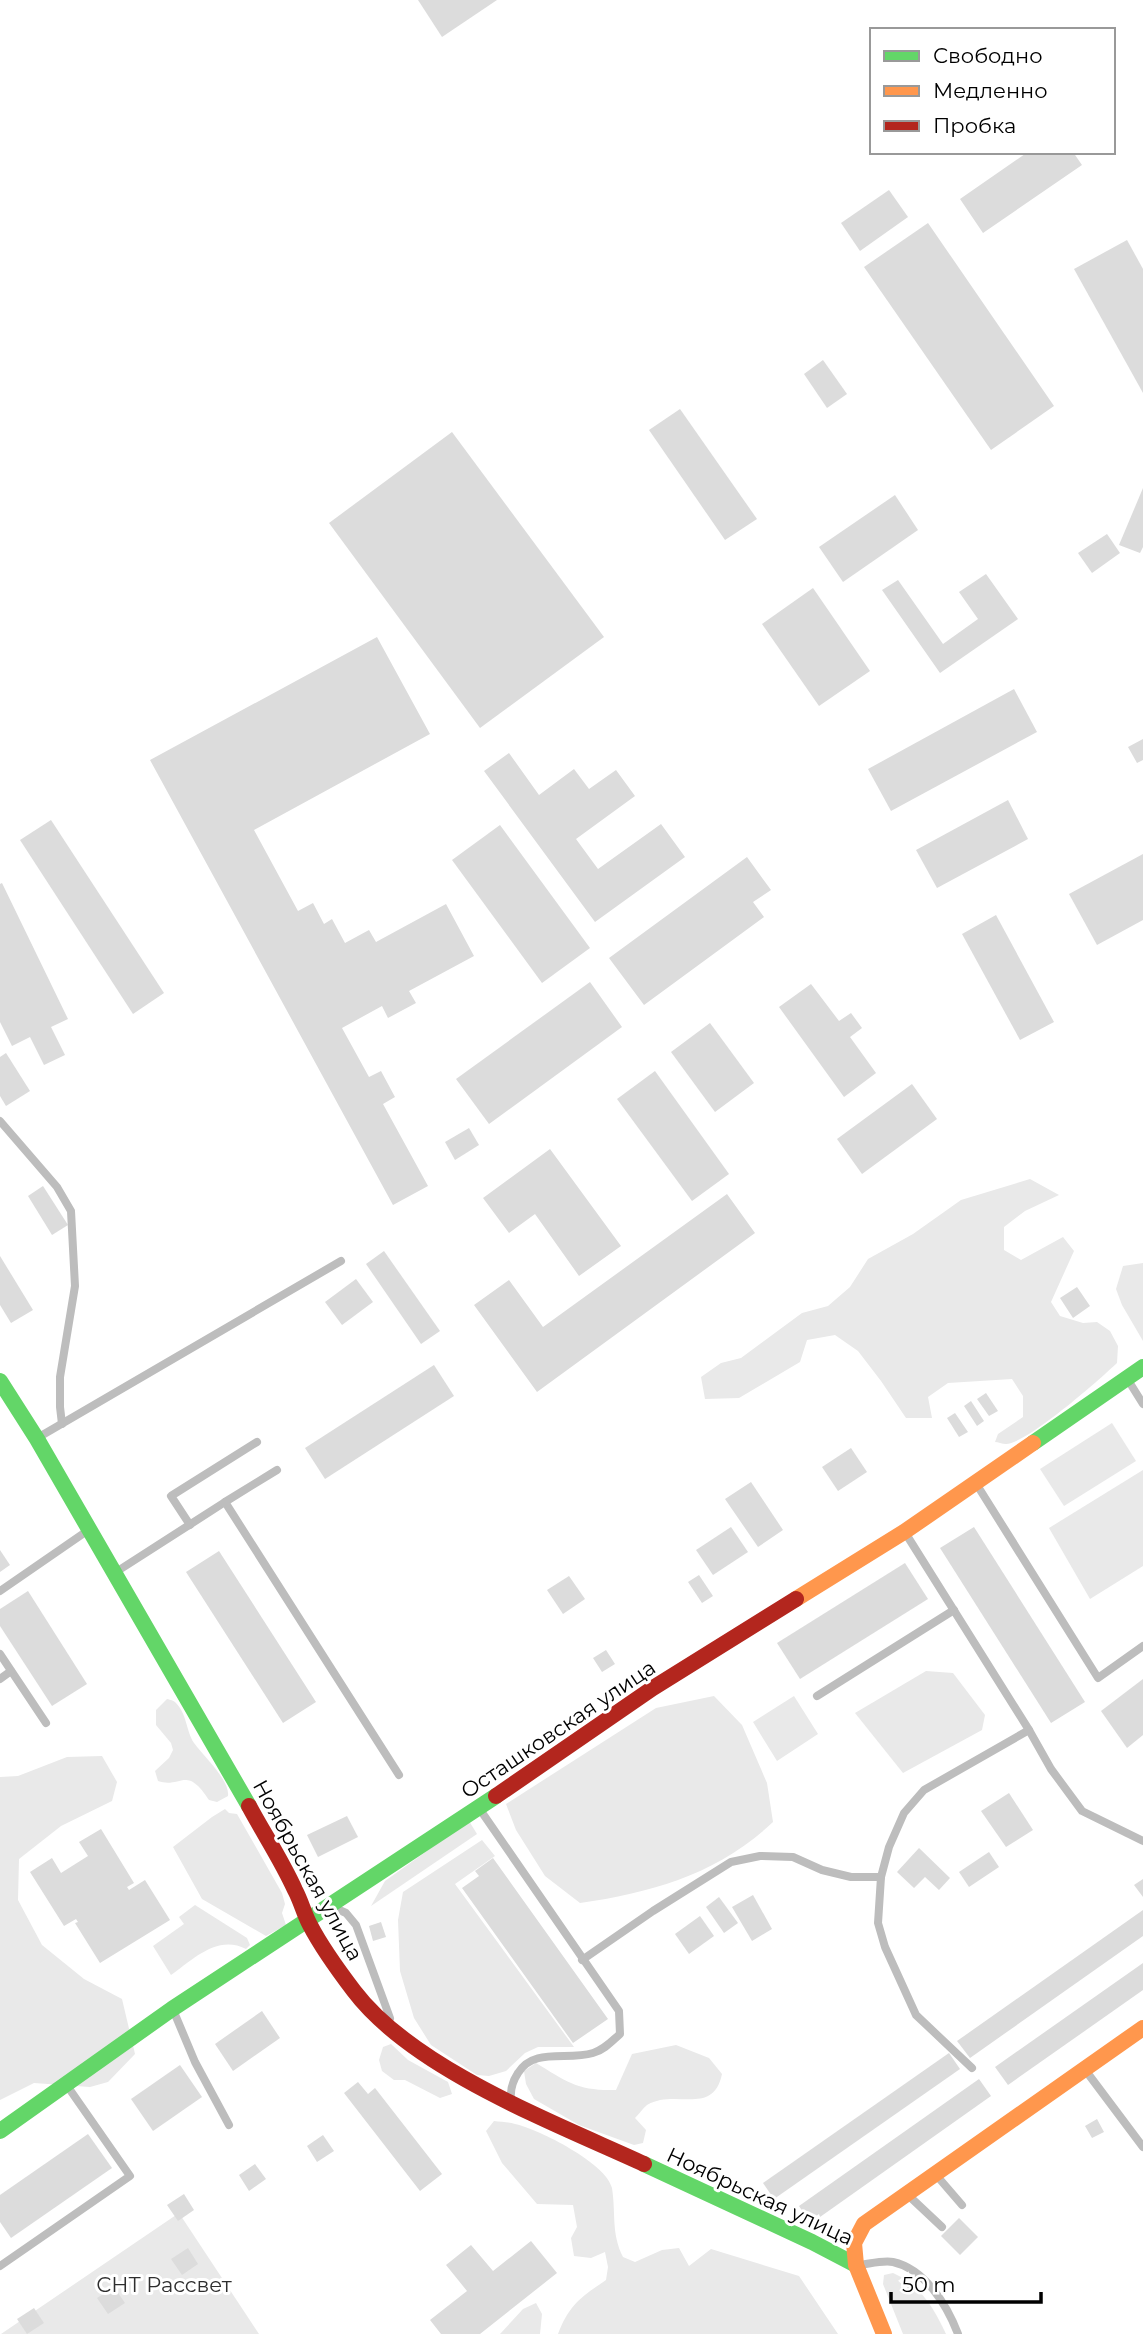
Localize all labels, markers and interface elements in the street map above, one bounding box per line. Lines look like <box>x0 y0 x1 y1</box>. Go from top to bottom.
legend <box>870 28 1115 154</box>
text: Свободно <box>933 43 1043 68</box>
text: Медленно <box>933 78 1048 103</box>
text: Пробка <box>933 113 1016 138</box>
street label: Осташковская улица <box>456 1655 660 1803</box>
street label: Ноябрьская улица <box>248 1775 368 1965</box>
street label: Ноябрьская улица <box>663 2142 857 2250</box>
scale bar <box>891 2260 1042 2304</box>
park label: СНТ Рассвет <box>96 2272 232 2297</box>
text: 50 m <box>902 2272 956 2297</box>

